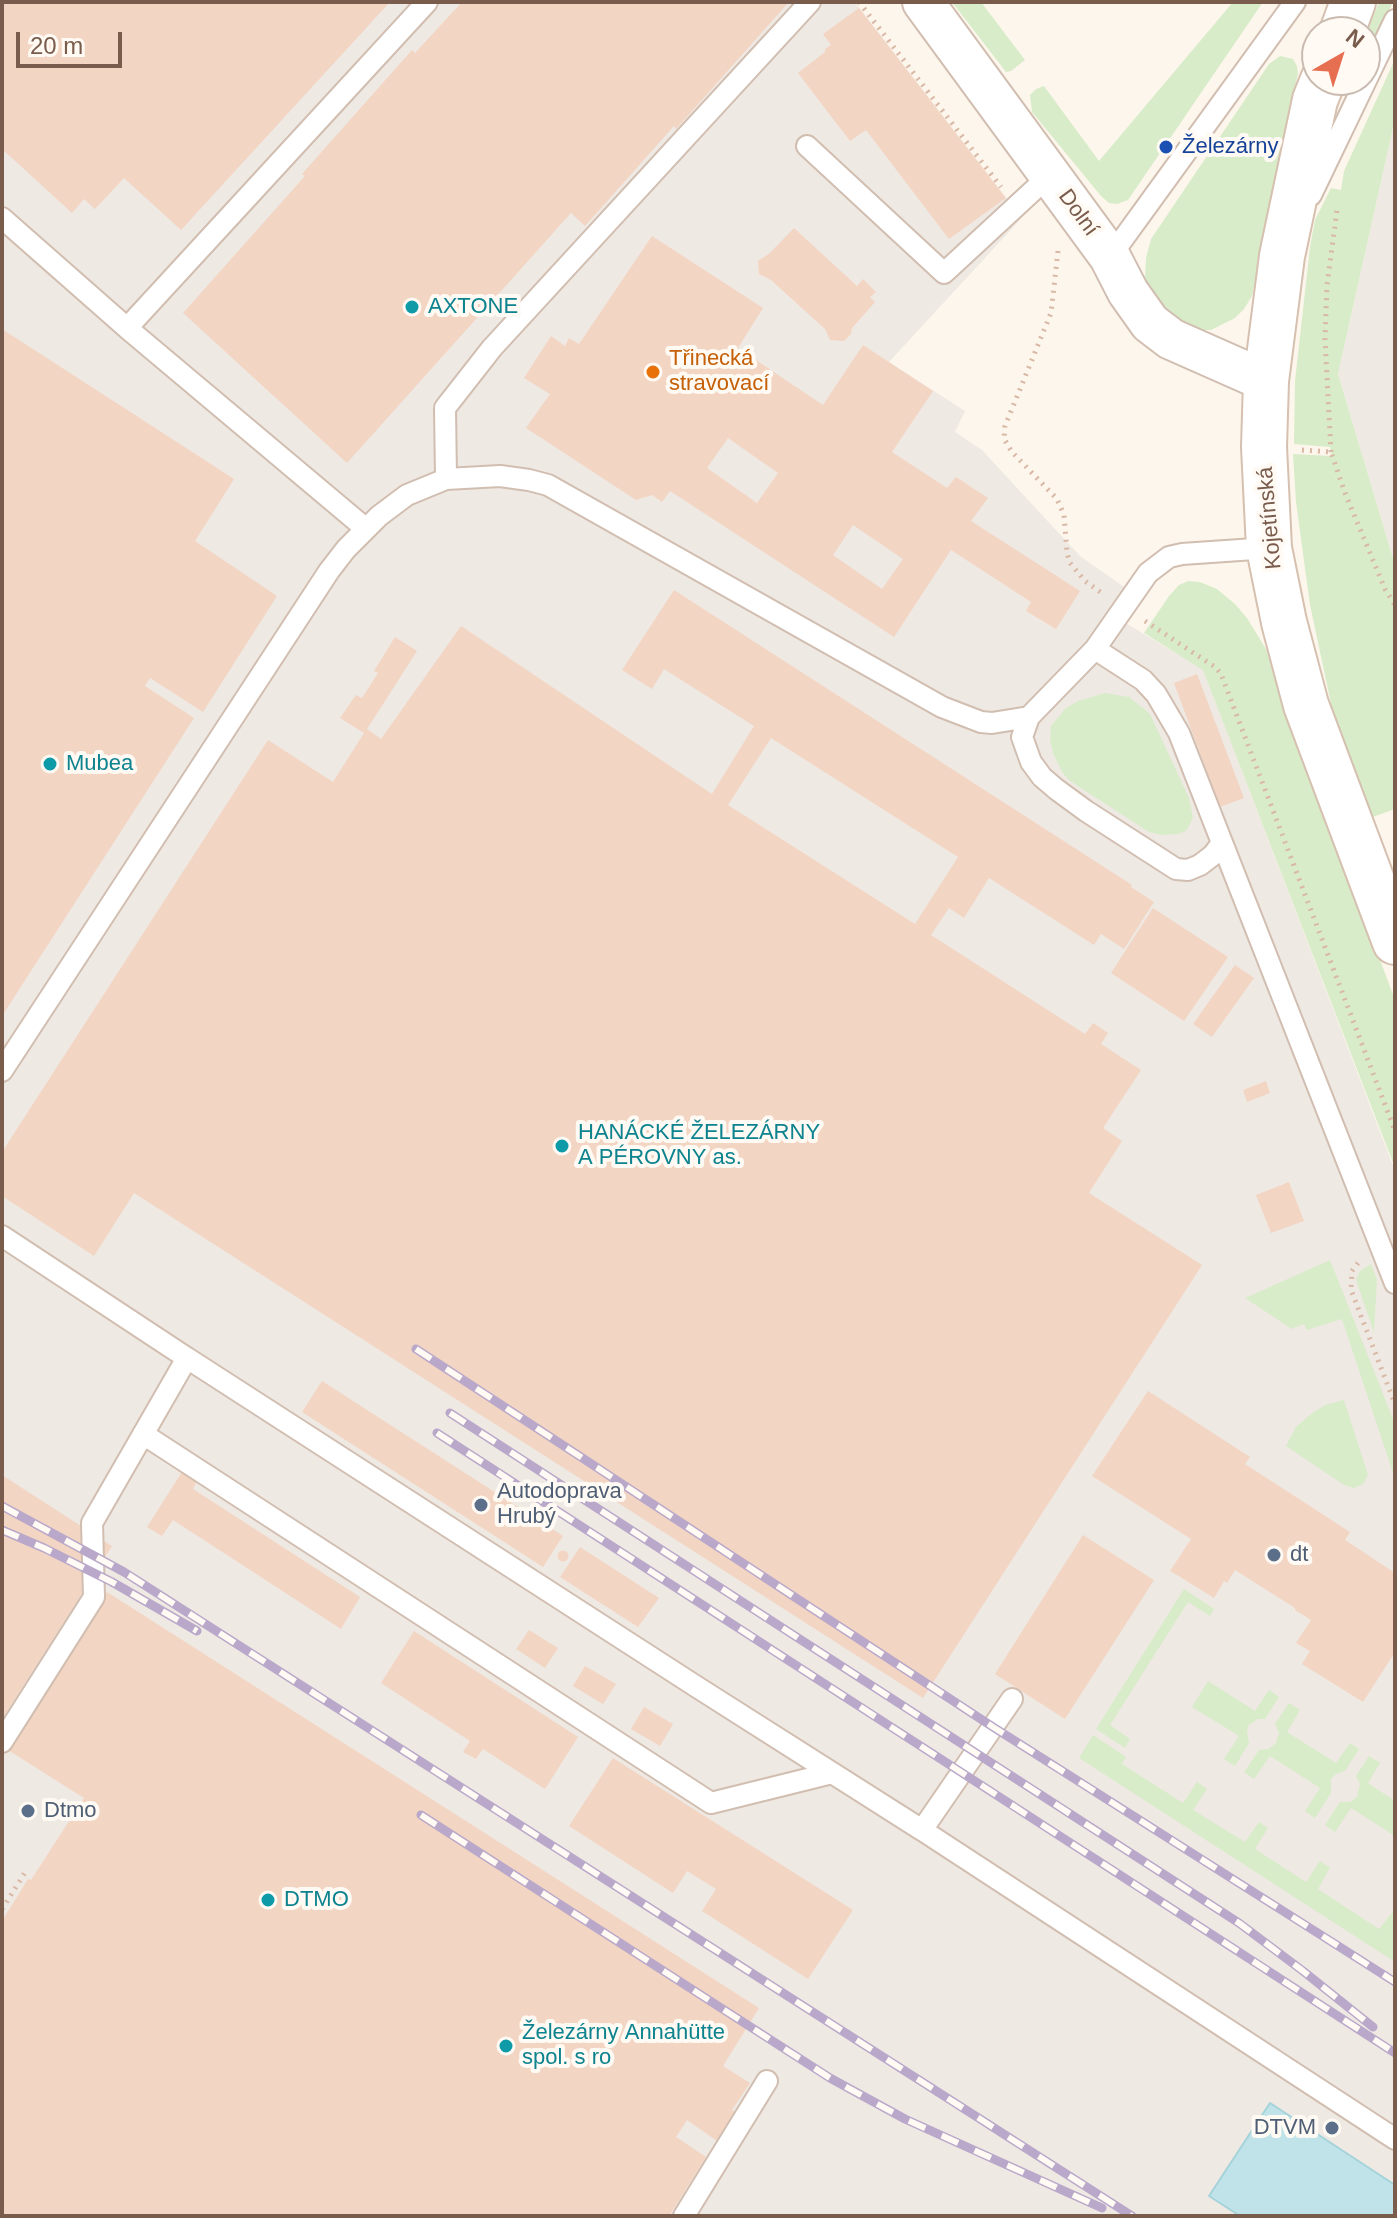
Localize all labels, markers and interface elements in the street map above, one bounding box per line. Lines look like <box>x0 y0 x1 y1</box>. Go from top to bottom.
scale bar <box>20 16 126 66</box>
north arrow <box>1301 16 1381 96</box>
text: N <box>1341 24 1369 53</box>
text: 20 m <box>30 32 83 59</box>
place label: Železárny <box>1182 134 1279 160</box>
marker: Železárny <box>1157 138 1175 156</box>
street label: Dolní <box>1052 184 1104 242</box>
place label: AXTONE <box>428 294 518 320</box>
marker: AXTONE <box>403 298 421 316</box>
place label: Třinecká stravovací <box>669 346 769 398</box>
marker: Třinecká stravovací <box>644 363 662 381</box>
street label: Kojetínská <box>1252 466 1288 570</box>
place label: Mubea <box>66 751 133 777</box>
marker: Mubea <box>41 755 59 773</box>
place label: HANÁCKÉ ŽELEZÁRNY A PÉROVNY as. <box>578 1120 820 1172</box>
marker: HANÁCKÉ ŽELEZÁRNY A PÉROVNY as. <box>553 1137 571 1155</box>
place label: Autodoprava Hrubý <box>497 1479 622 1530</box>
marker: Autodoprava Hrubý <box>472 1496 490 1514</box>
place label: dt <box>1290 1542 1308 1568</box>
marker: dt <box>1265 1546 1283 1564</box>
place label: Dtmo <box>44 1798 97 1824</box>
marker: Dtmo <box>19 1802 37 1820</box>
place label: DTMO <box>284 1887 349 1913</box>
marker: DTMO <box>259 1891 277 1909</box>
place label: Železárny Annahütte spol. s ro <box>522 2020 725 2072</box>
marker: Železárny Annahütte spol. s ro <box>497 2037 515 2055</box>
place label: DTVM <box>1254 2115 1316 2141</box>
marker: DTVM <box>1323 2119 1341 2137</box>

